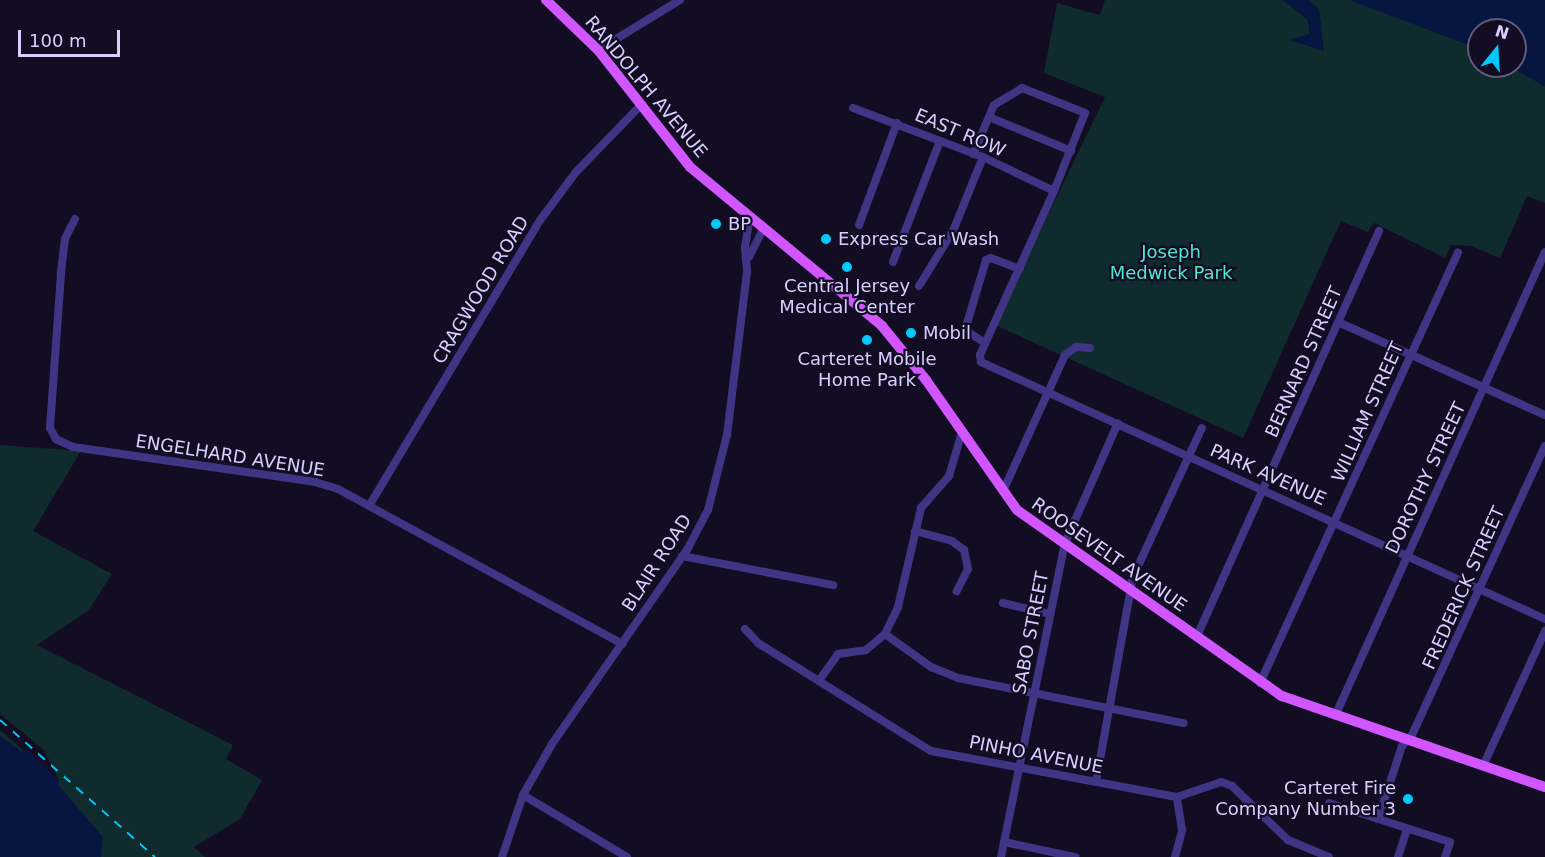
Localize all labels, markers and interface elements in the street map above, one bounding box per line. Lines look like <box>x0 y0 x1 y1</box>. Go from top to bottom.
street label: RANDOLPH AVENUE <box>580 12 712 162</box>
scale bar <box>21 18 123 56</box>
north arrow <box>1467 18 1527 78</box>
text: N <box>1493 21 1511 43</box>
text: 100 m <box>29 30 87 51</box>
street label: EAST ROW <box>911 104 1009 162</box>
street label: CRAGWOOD ROAD <box>428 212 534 368</box>
place label: BP <box>728 213 751 235</box>
marker: BP <box>709 217 723 231</box>
place label: Express Car Wash <box>838 228 999 250</box>
marker: Express Car Wash <box>819 232 833 246</box>
park label: Joseph Medwick Park <box>1110 242 1232 284</box>
marker: Central Jersey Medical Center <box>840 260 854 274</box>
place label: Central Jersey Medical Center <box>779 276 915 318</box>
street label: BERNARD STREET <box>1261 283 1347 441</box>
place label: Mobil <box>923 322 971 344</box>
marker: Mobil <box>904 326 918 340</box>
marker: Carteret Mobile Home Park <box>860 333 874 347</box>
street label: WILLIAM STREET <box>1327 339 1409 485</box>
place label: Carteret Mobile Home Park <box>797 349 937 392</box>
street label: DOROTHY STREET <box>1381 399 1471 557</box>
street label: ENGELHARD AVENUE <box>134 430 326 482</box>
street label: PARK AVENUE <box>1207 440 1329 510</box>
street label: ROOSEVELT AVENUE <box>1027 493 1191 617</box>
street label: FREDERICK STREET <box>1418 503 1510 673</box>
street label: BLAIR ROAD <box>618 510 696 616</box>
street label: SABO STREET <box>1009 570 1053 696</box>
street label: PINHO AVENUE <box>967 731 1105 779</box>
place label: Carteret Fire Company Number 3 <box>1215 778 1396 820</box>
marker: Carteret Fire Company Number 3 <box>1401 792 1415 806</box>

